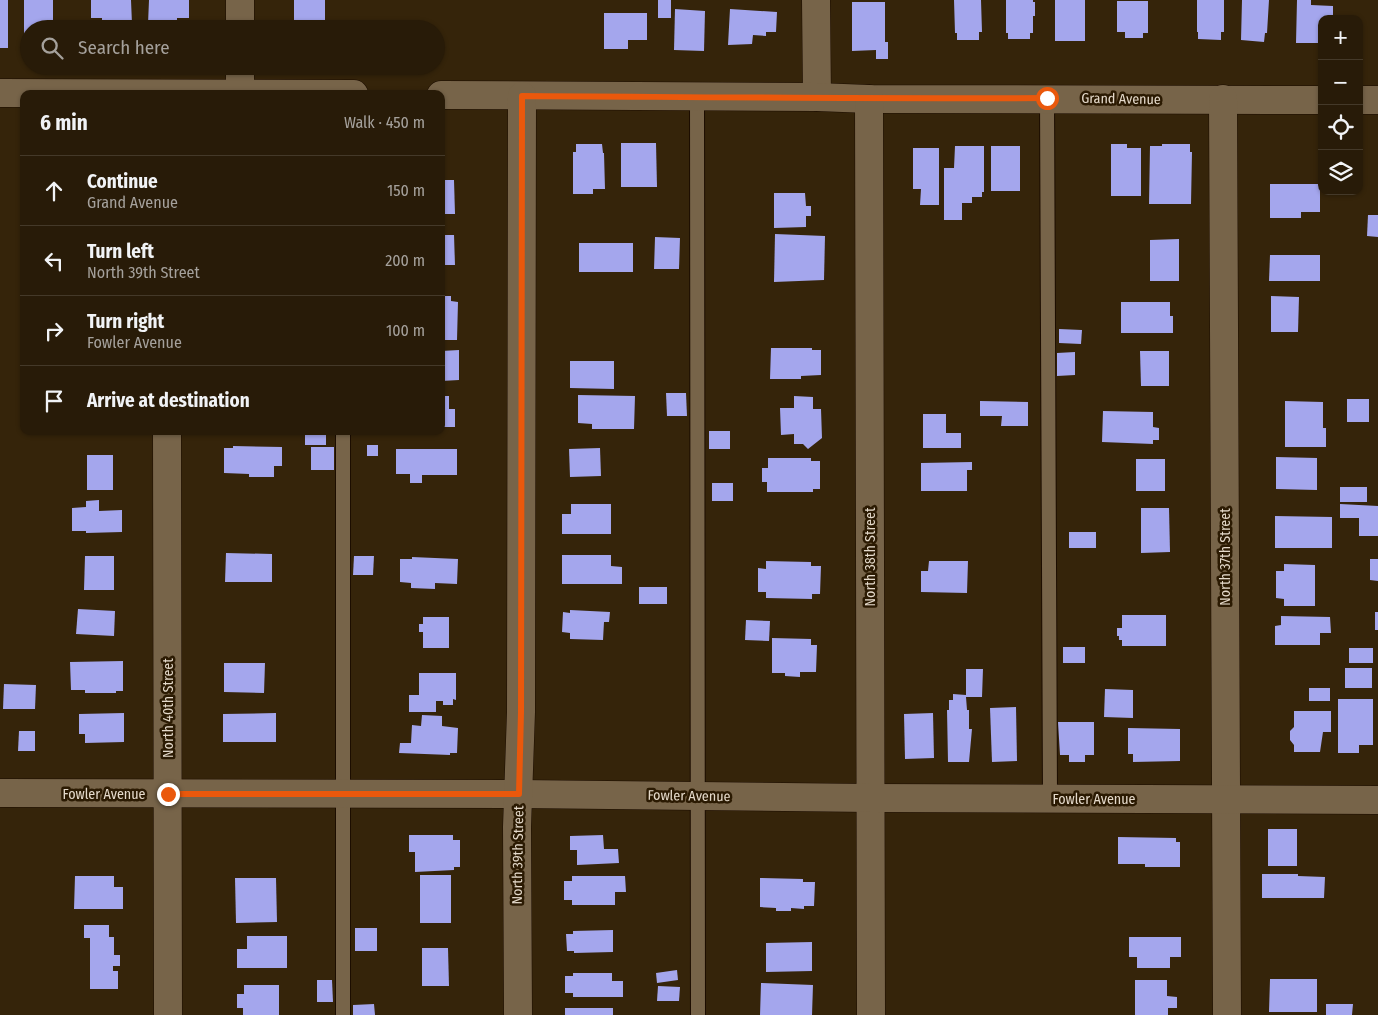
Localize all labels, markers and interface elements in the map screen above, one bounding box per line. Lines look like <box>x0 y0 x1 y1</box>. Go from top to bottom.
map controls <box>1318 15 1363 195</box>
button: + <box>1318 15 1363 60</box>
search box <box>20 20 445 75</box>
icon: search <box>38 34 66 62</box>
text: Search here <box>78 36 170 59</box>
button: − <box>1318 60 1363 105</box>
route start <box>1036 87 1059 110</box>
street label: Grand Avenue <box>1081 90 1161 108</box>
button: locate <box>1318 105 1363 150</box>
text: 6 min <box>40 110 88 136</box>
text: Walk · 450 m <box>344 113 425 132</box>
button: layers <box>1318 150 1363 195</box>
text: Continue <box>87 170 158 193</box>
icon: ahead <box>40 177 68 205</box>
text: 150 m <box>387 181 425 200</box>
text: Grand Avenue <box>87 193 178 212</box>
text: Turn left <box>87 240 154 263</box>
icon: left <box>40 247 68 275</box>
text: 200 m <box>385 251 425 270</box>
text: North 39th Street <box>87 263 200 282</box>
text: Turn right <box>87 310 164 333</box>
icon: right <box>40 317 68 345</box>
text: 100 m <box>386 321 425 340</box>
text: Fowler Avenue <box>87 333 182 352</box>
icon: arrive <box>40 387 68 415</box>
text: Arrive at destination <box>87 389 250 412</box>
street label: North 38th Street <box>862 507 879 606</box>
street label: North 37th Street <box>1217 508 1234 606</box>
street label: North 40th Street <box>160 658 177 758</box>
route end <box>157 783 180 806</box>
street label: Fowler Avenue <box>63 786 146 803</box>
street label: Fowler Avenue <box>647 787 731 805</box>
street label: Fowler Avenue <box>1053 791 1136 808</box>
street label: North 39th Street <box>509 805 527 904</box>

